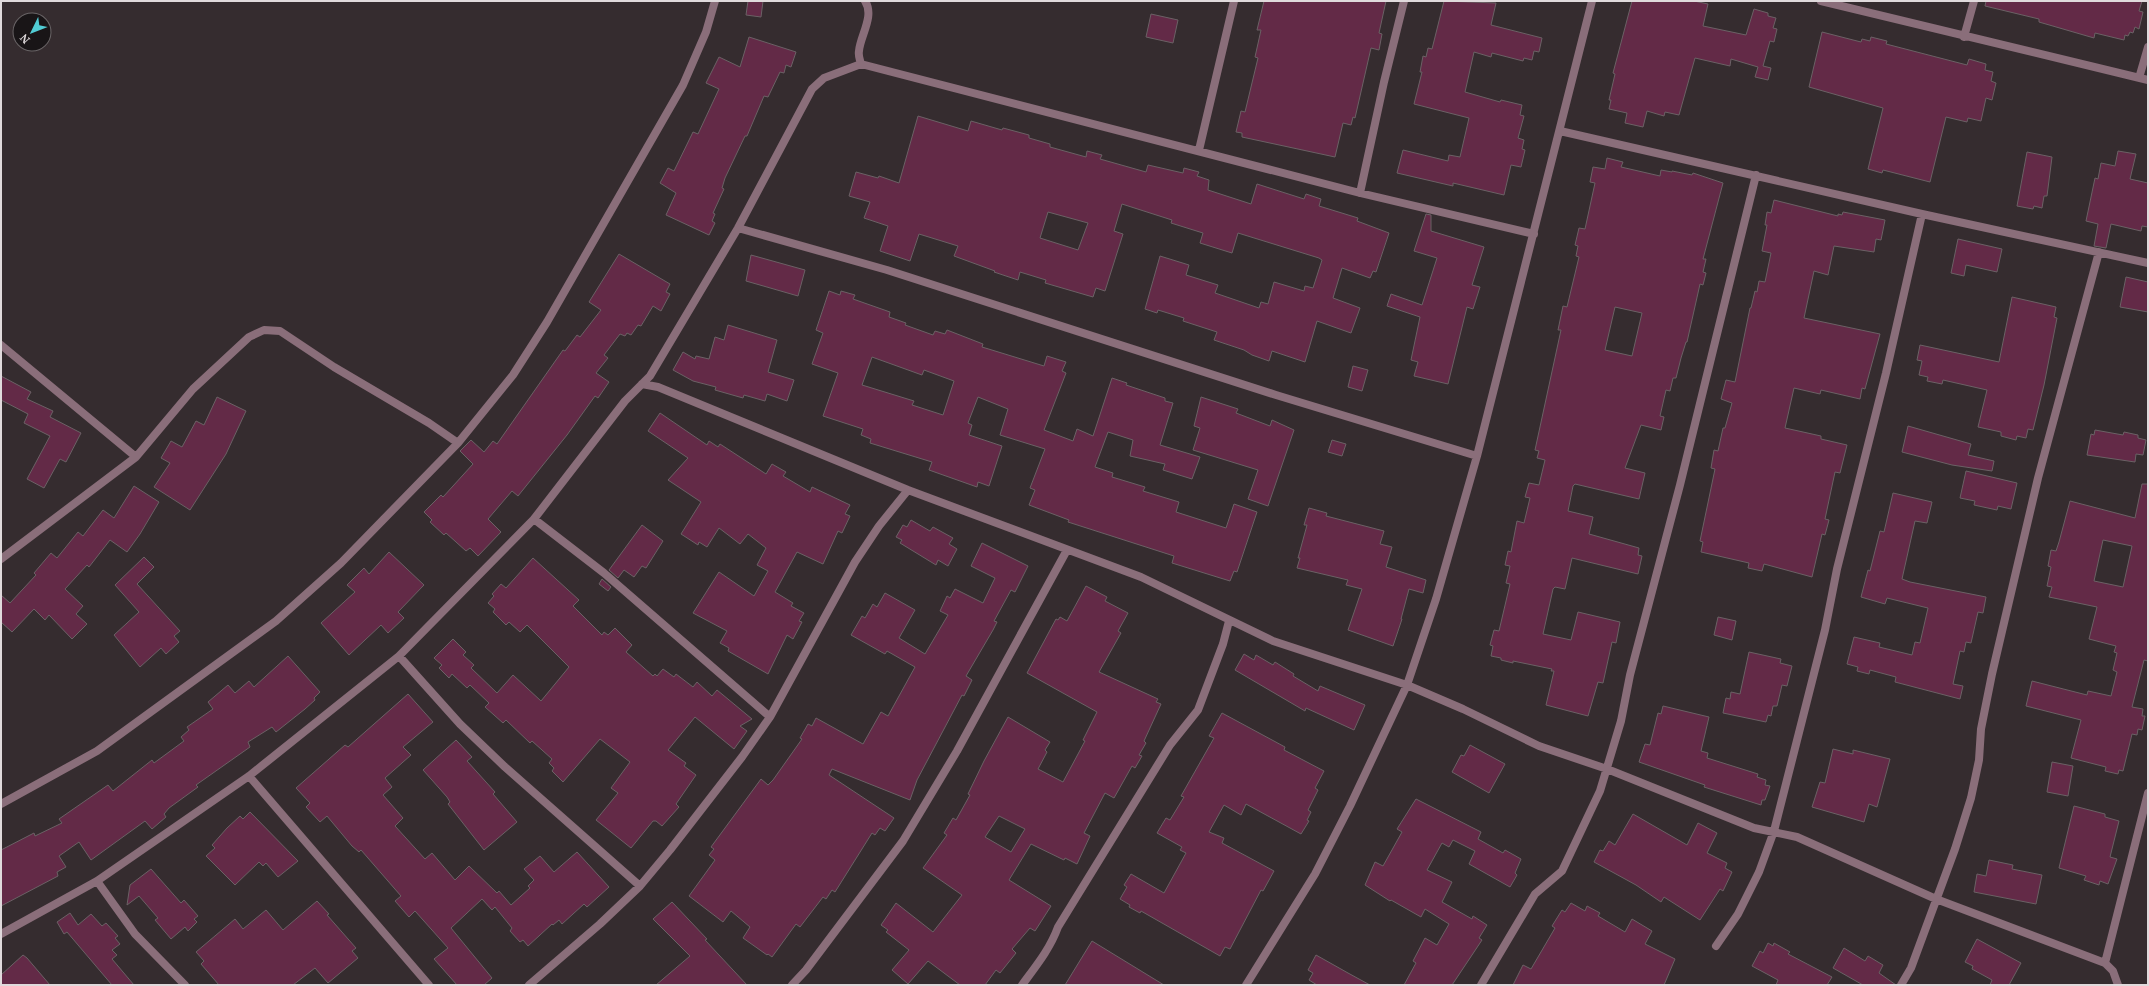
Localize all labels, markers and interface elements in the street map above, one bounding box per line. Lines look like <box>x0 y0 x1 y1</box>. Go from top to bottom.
north arrow <box>12 12 52 52</box>
text: N <box>16 31 33 47</box>

